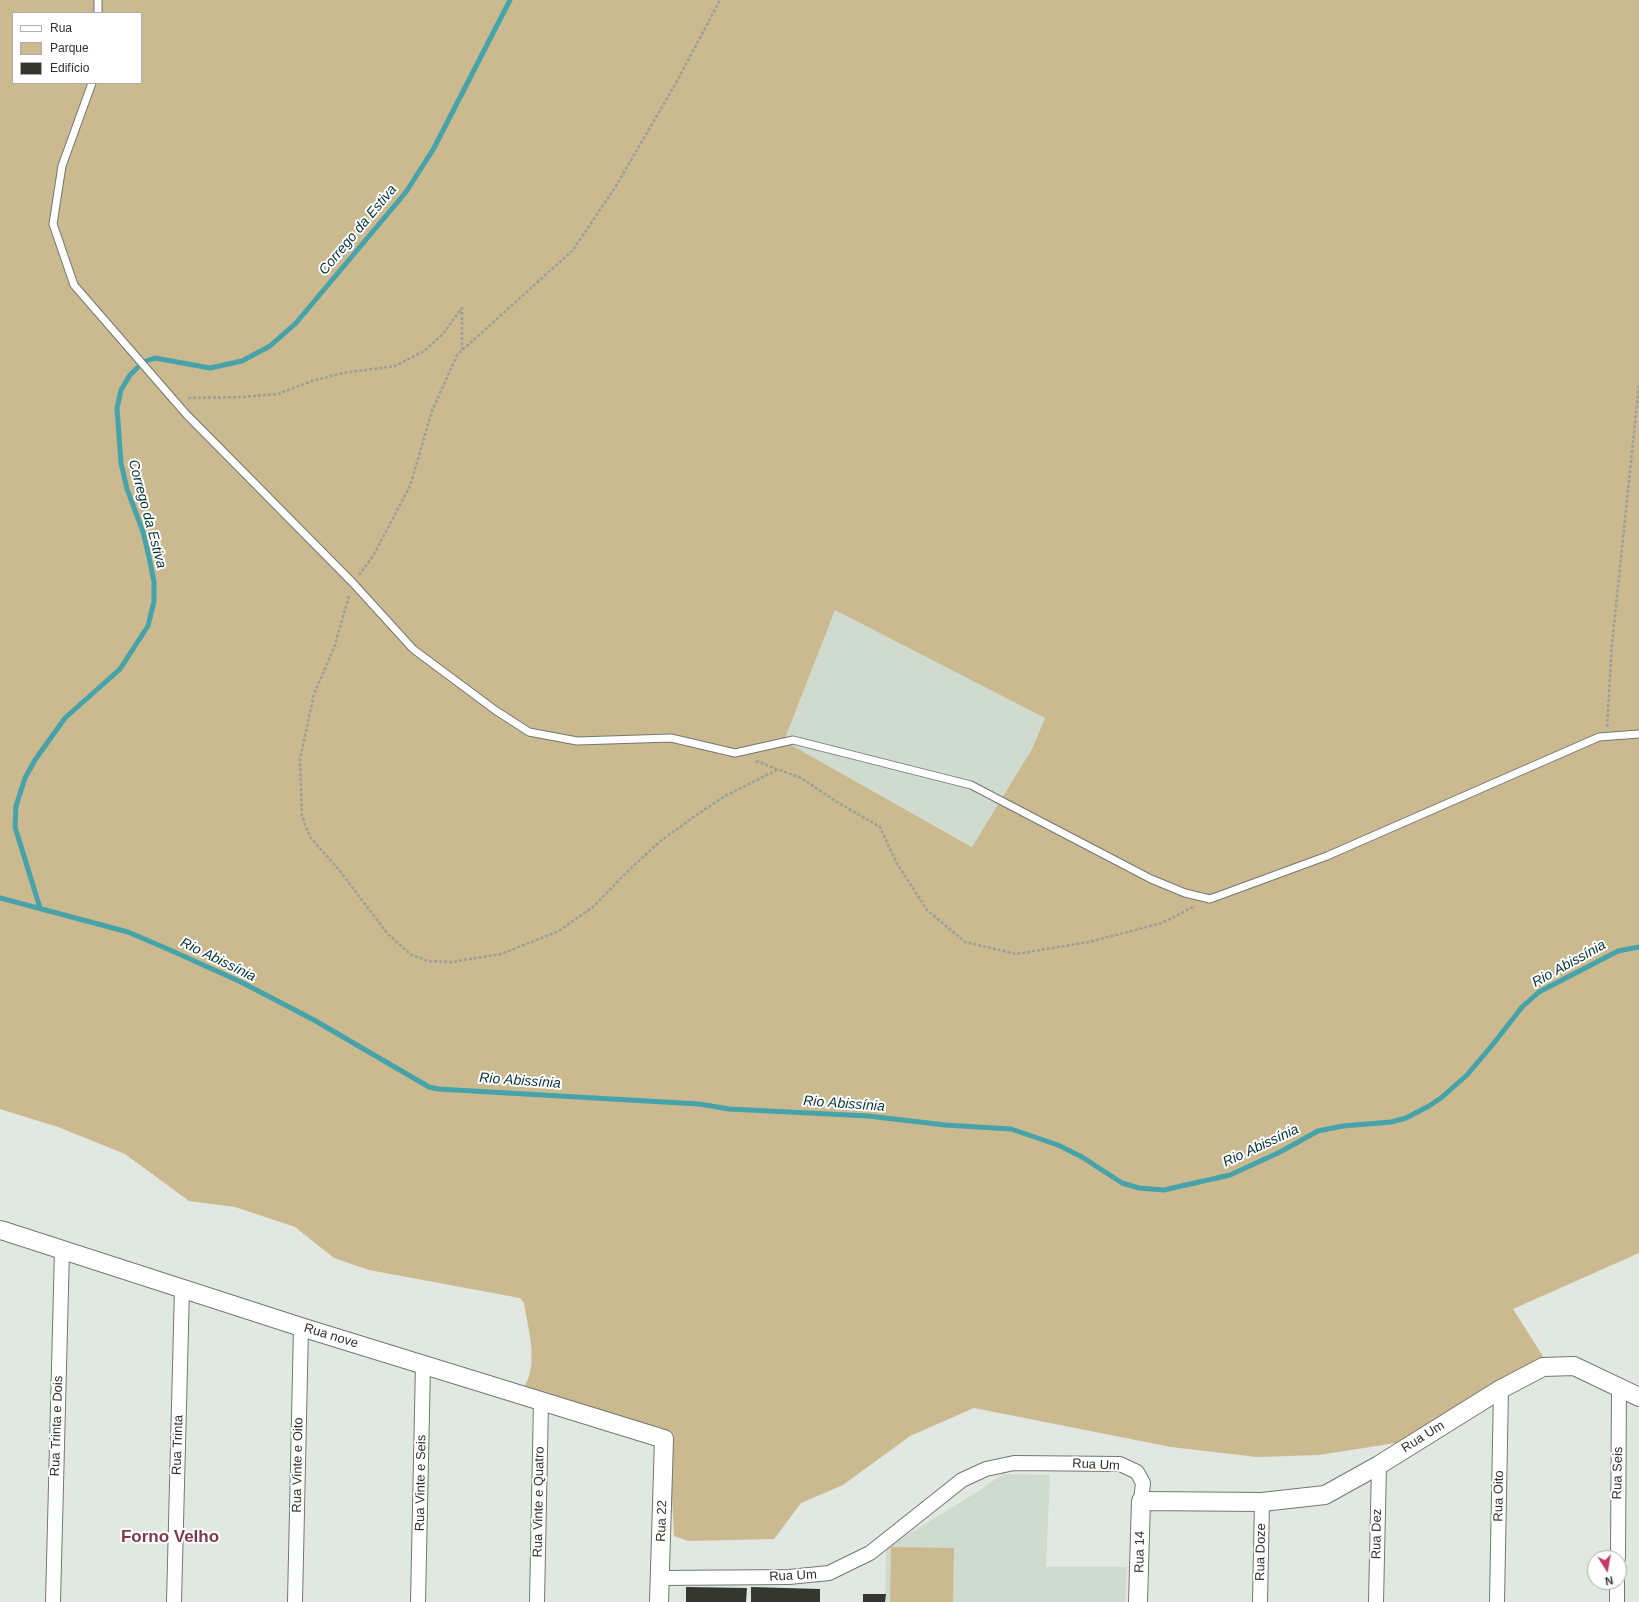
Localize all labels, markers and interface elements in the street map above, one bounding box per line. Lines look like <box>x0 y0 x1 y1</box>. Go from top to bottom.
legend <box>12 12 142 84</box>
text: Rua <box>50 21 72 35</box>
text: Parque <box>50 41 89 55</box>
text: Edifício <box>50 61 89 75</box>
water label: Corrego da Estiva <box>316 182 400 278</box>
water label: Corrego da Estiva <box>124 458 170 570</box>
water label: Rio Abissínia <box>178 935 258 985</box>
water label: Rio Abissínia <box>1529 937 1609 991</box>
water label: Rio Abissínia <box>479 1070 561 1092</box>
water label: Rio Abissínia <box>803 1093 885 1115</box>
water label: Rio Abissínia <box>1220 1121 1302 1171</box>
street label: Rua nove <box>302 1320 360 1352</box>
street label: Rua Trinta e Dois <box>47 1375 67 1477</box>
street label: Rua Trinta <box>169 1415 187 1475</box>
street label: Rua Vinte e Oito <box>289 1417 307 1513</box>
street label: Rua Um <box>1399 1418 1447 1456</box>
street label: Rua Vinte e Seis <box>412 1435 430 1531</box>
street label: Rua Vinte e Quatro <box>530 1446 548 1558</box>
street label: Rua Seis <box>1610 1446 1626 1500</box>
street label: Rua Um <box>1072 1456 1120 1474</box>
street label: Rua Oito <box>1491 1470 1507 1522</box>
street label: Rua 22 <box>653 1500 671 1542</box>
street label: Rua Dez <box>1369 1509 1385 1559</box>
street label: Rua Doze <box>1253 1523 1269 1581</box>
district label: Forno Velho <box>121 1527 219 1547</box>
street label: Rua 14 <box>1132 1531 1148 1573</box>
north arrow <box>1587 1550 1627 1590</box>
street label: Rua Um <box>769 1567 817 1585</box>
text: N <box>1604 1574 1614 1587</box>

